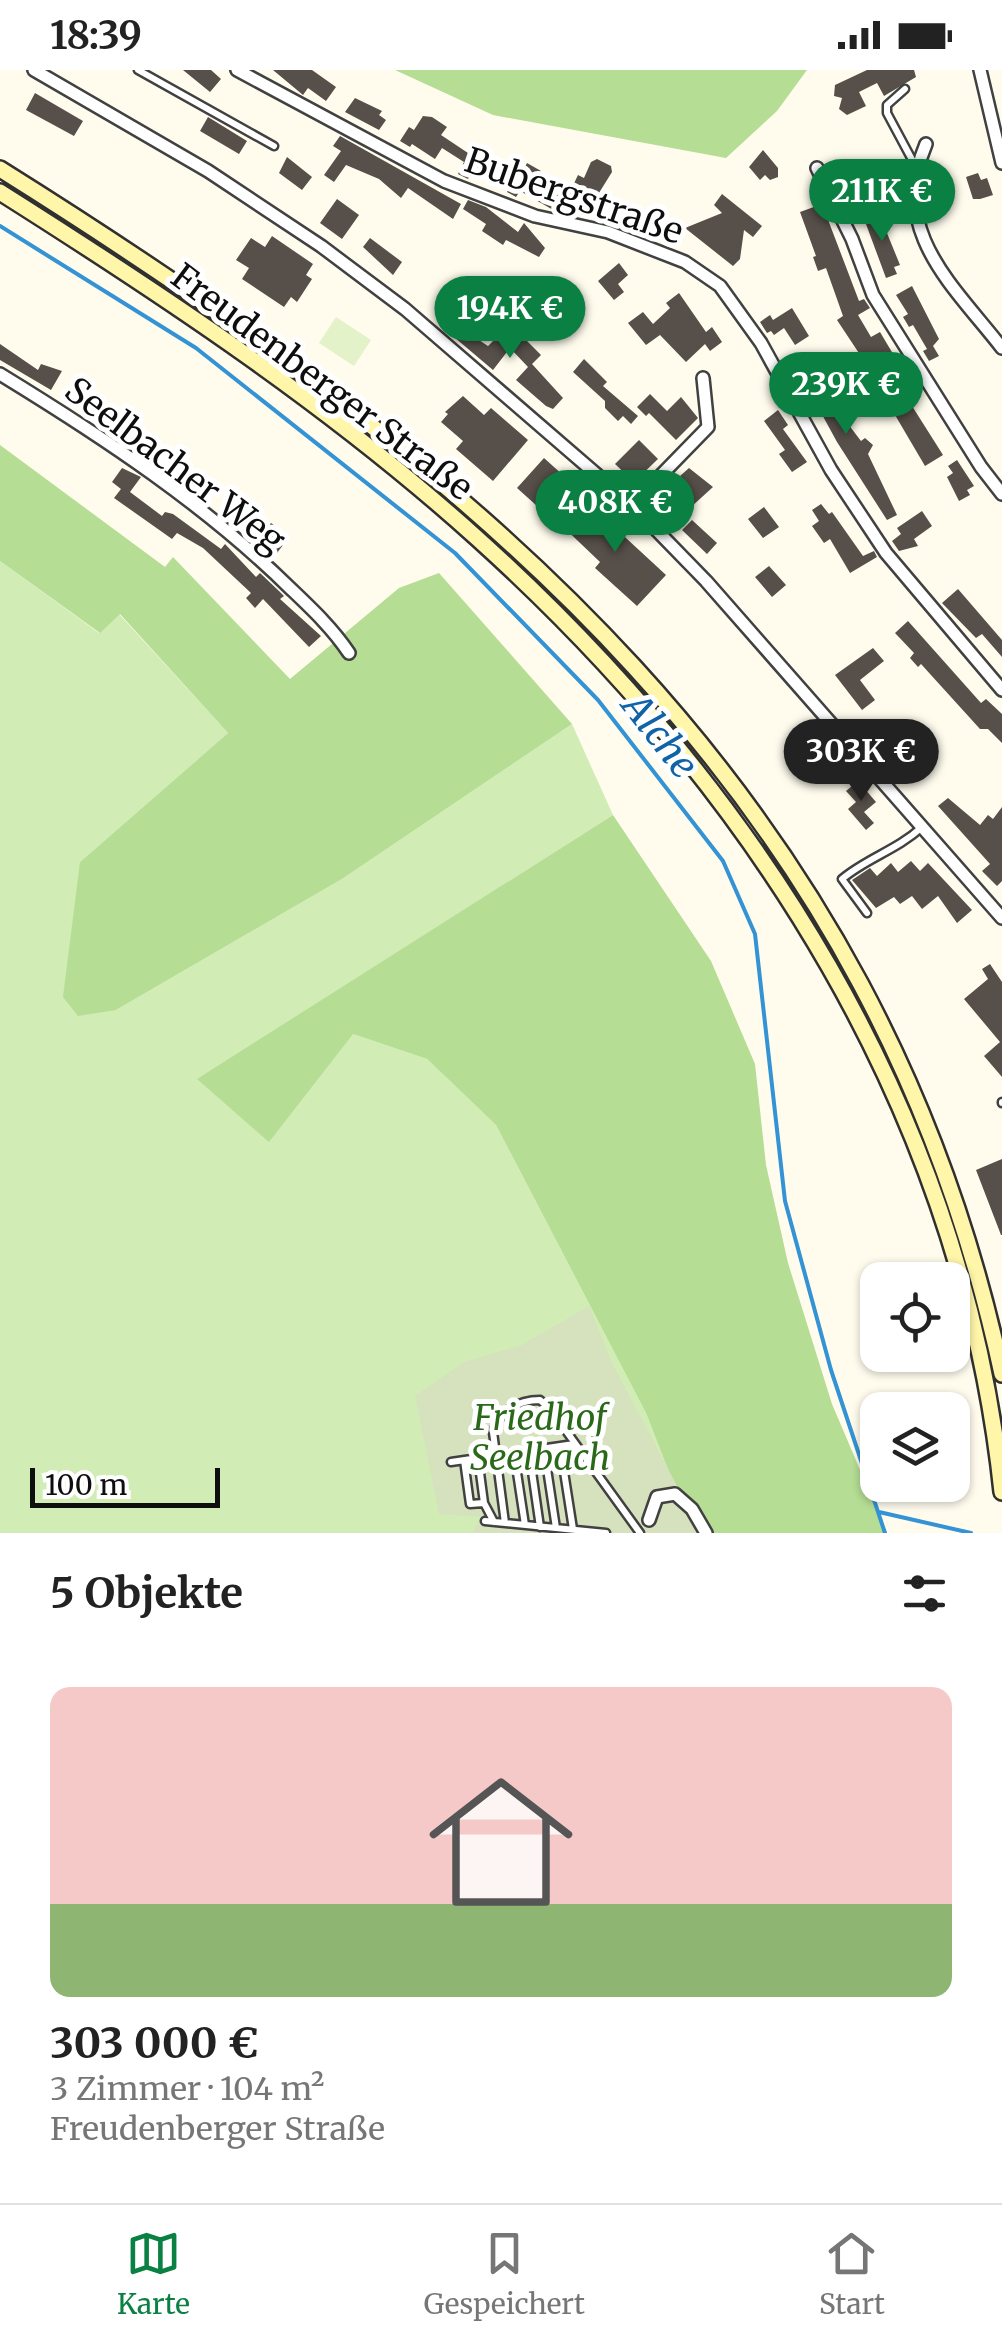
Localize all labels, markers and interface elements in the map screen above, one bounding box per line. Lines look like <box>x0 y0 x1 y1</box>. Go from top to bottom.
text: 18:39 <box>50 12 142 59</box>
street label: Bubergstraße <box>459 138 689 254</box>
pin: 211K € <box>801 159 963 244</box>
text: 211K € <box>831 171 933 211</box>
street label: Freudenberger Straße <box>163 254 481 510</box>
pin: 194K € <box>429 276 591 361</box>
text: 194K € <box>456 288 564 328</box>
pin: 239K € <box>765 352 927 437</box>
text: 239K € <box>791 364 901 404</box>
street label: Seelbacher Weg <box>56 368 294 562</box>
pin: 408K € <box>534 470 696 555</box>
text: 408K € <box>557 482 673 522</box>
water label: Alche <box>611 681 708 788</box>
pin: 303K € <box>780 719 942 804</box>
text: 303K € <box>806 731 916 771</box>
map controls <box>860 1262 970 1502</box>
button: locate <box>860 1262 970 1372</box>
button: layers <box>860 1392 970 1502</box>
park label: Friedhof Seelbach <box>470 1396 611 1480</box>
scale bar <box>30 1463 220 1508</box>
text: 100 m <box>45 1467 127 1503</box>
icon: filters <box>897 1566 952 1621</box>
text: 5 Objekte <box>50 1567 243 1619</box>
icon: home <box>411 1752 591 1932</box>
text: 303 000 € <box>50 2017 259 2069</box>
text: 3 Zimmer · 104 m² <box>50 2069 325 2109</box>
text: Freudenberger Straße <box>50 2109 385 2149</box>
tab: Karte <box>117 2226 190 2322</box>
tab: Gespeichert <box>424 2226 585 2322</box>
tab: Start <box>819 2226 885 2322</box>

